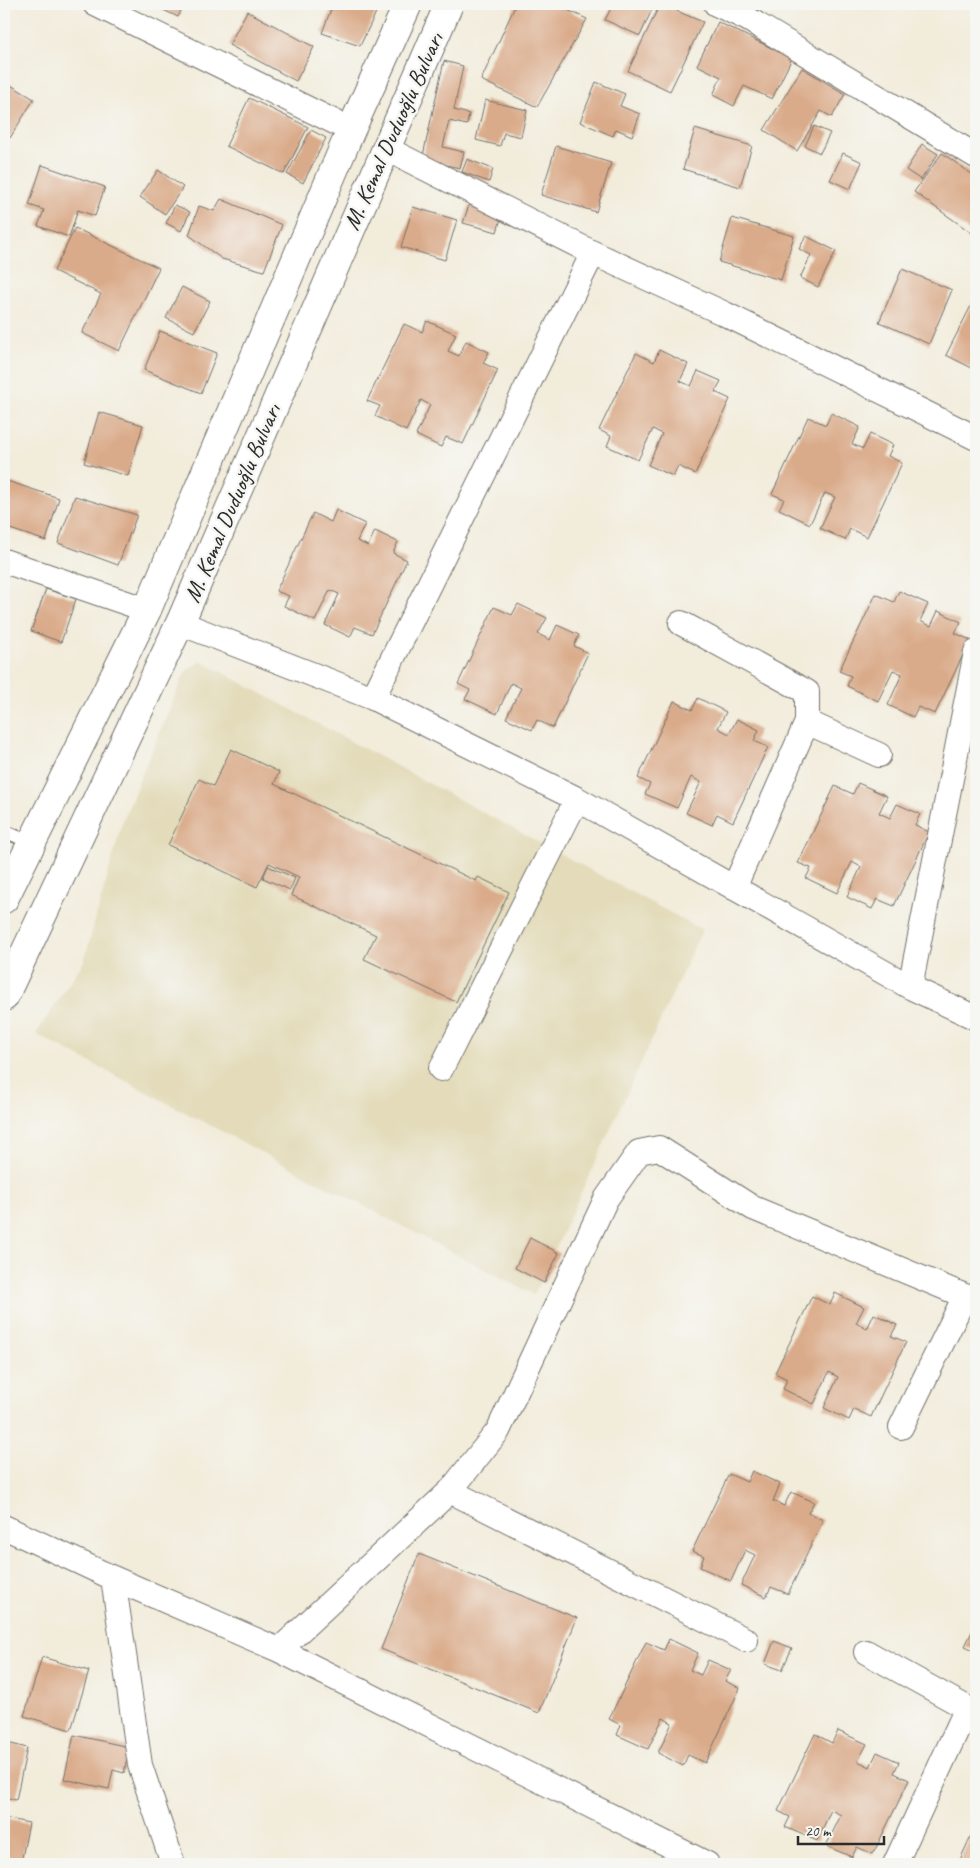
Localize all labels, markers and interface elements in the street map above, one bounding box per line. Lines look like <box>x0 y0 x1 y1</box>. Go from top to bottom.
street label: M. Kemal Duduoğlu Bulvarı <box>336 26 451 234</box>
street label: M. Kemal Duduoğlu Bulvarı <box>177 398 288 607</box>
scale bar <box>798 1813 884 1845</box>
text: 20 m <box>805 1822 832 1841</box>

